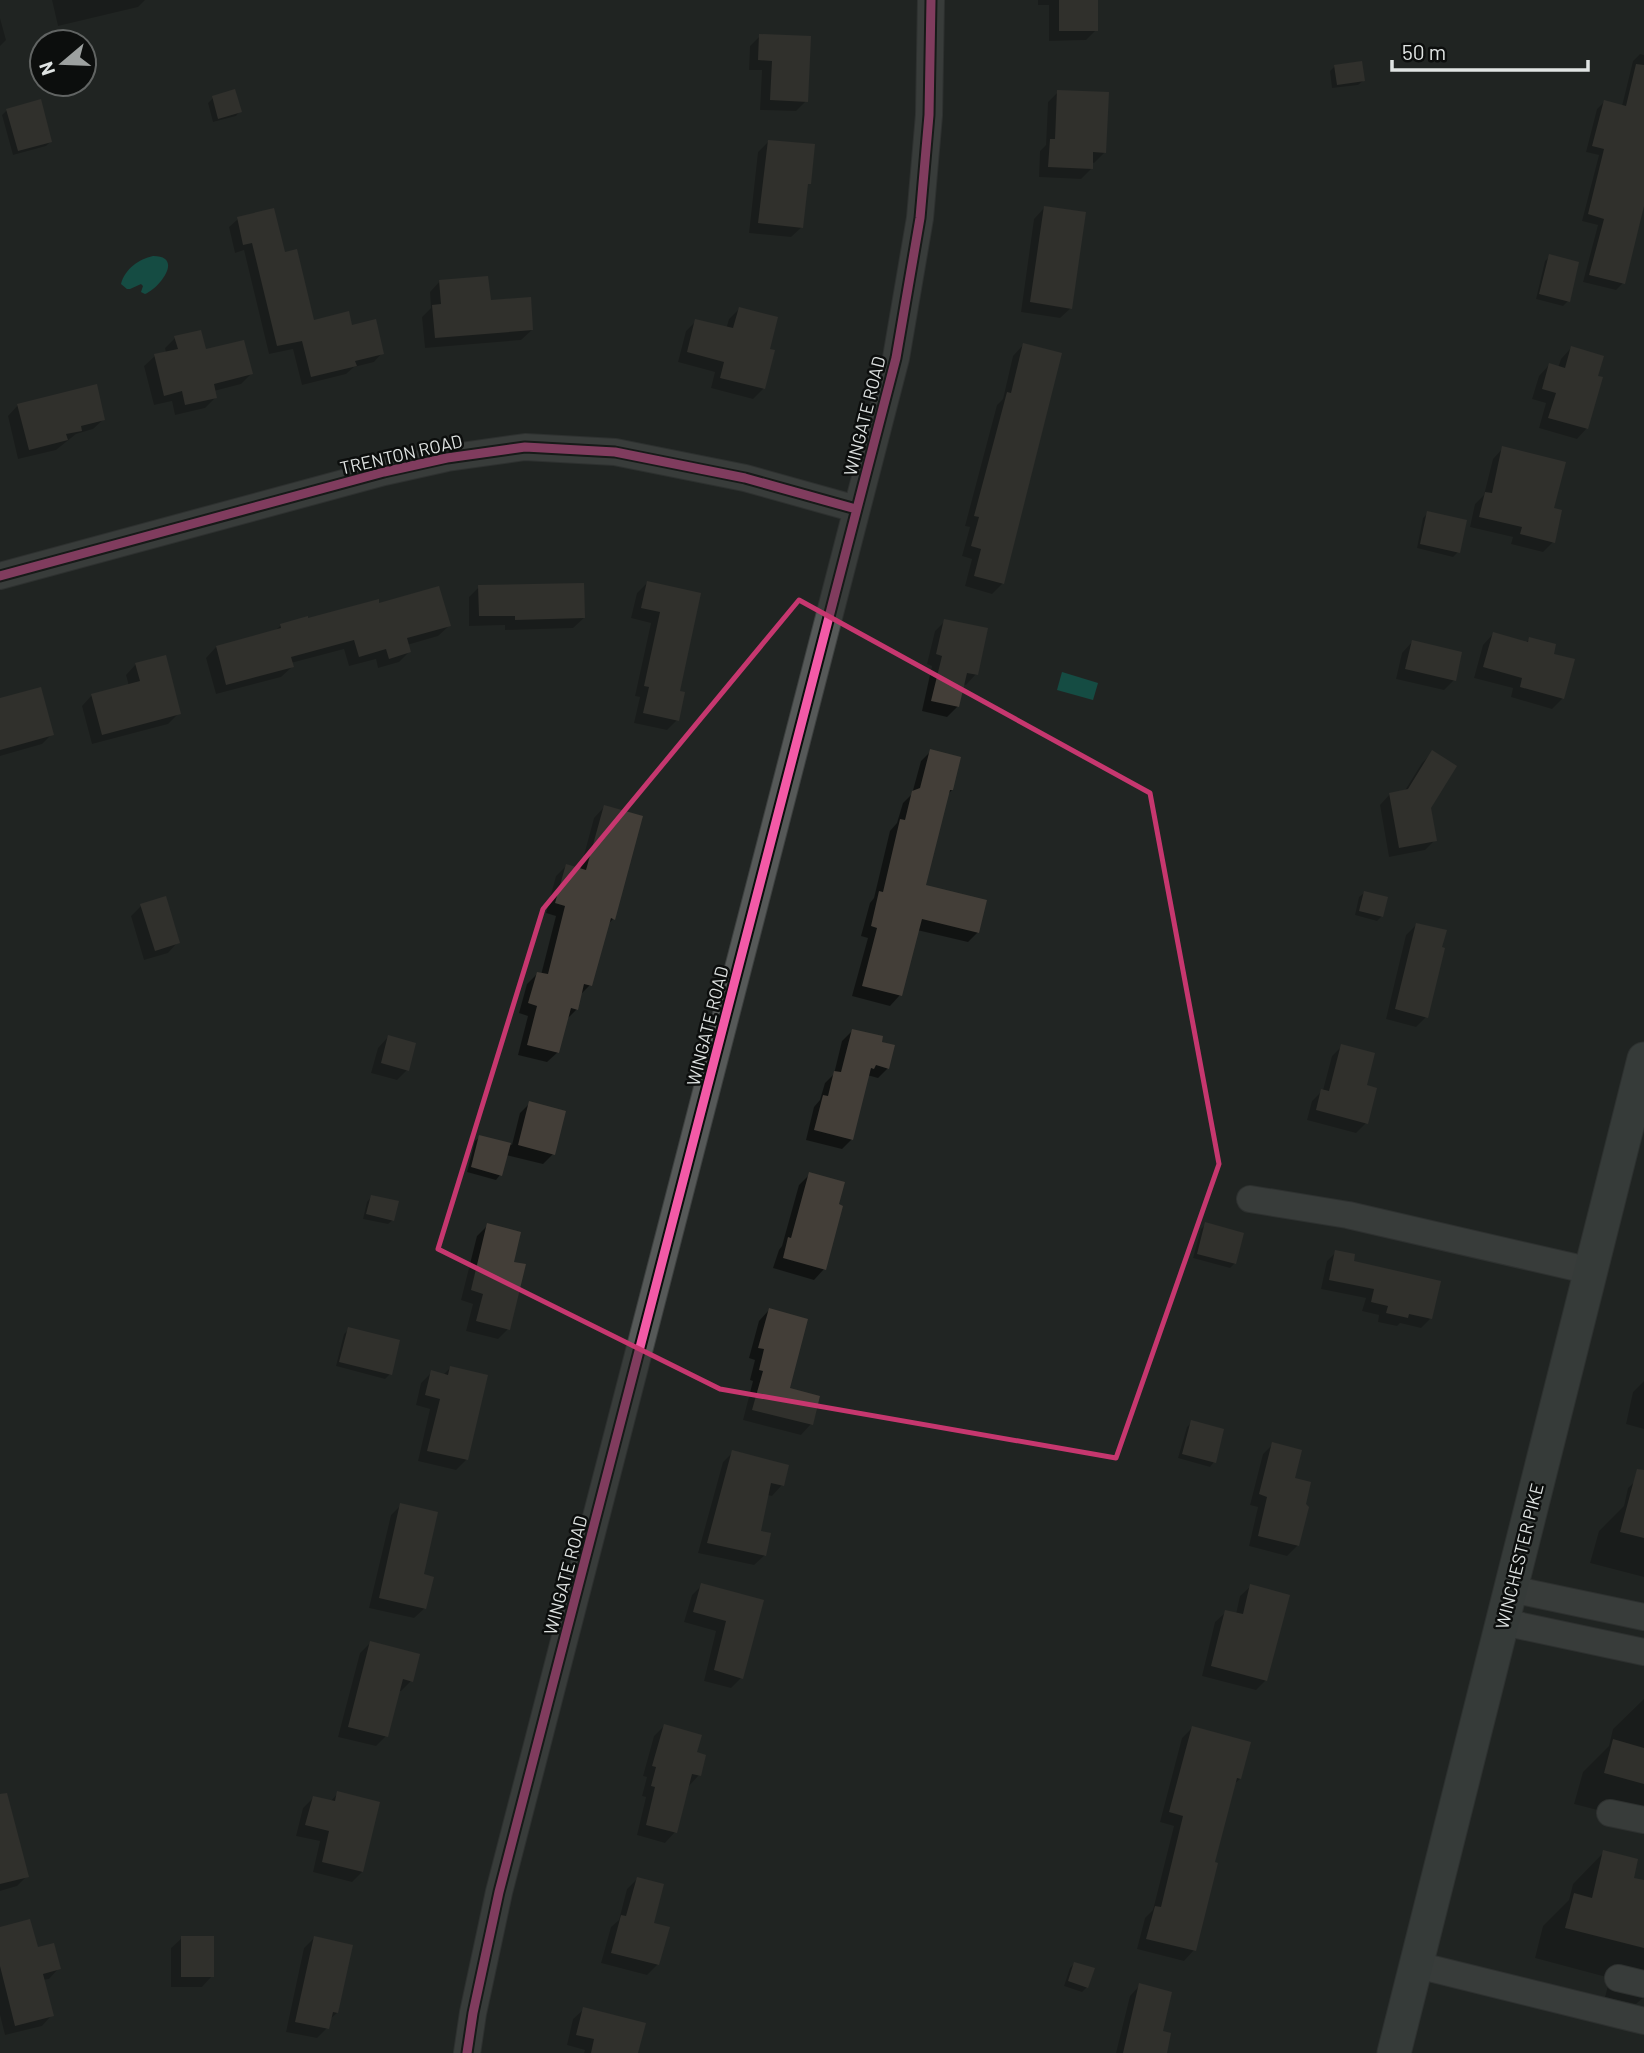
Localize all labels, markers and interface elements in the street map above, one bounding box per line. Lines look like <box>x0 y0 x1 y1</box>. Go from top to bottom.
north arrow <box>28 28 98 98</box>
scale bar <box>1392 28 1588 72</box>
text: 50 m <box>1402 39 1446 64</box>
text: N <box>34 59 59 78</box>
street label: WINGATE ROAD <box>839 354 889 478</box>
street label: TRENTON ROAD <box>338 429 464 479</box>
street label: WINGATE ROAD <box>682 964 732 1088</box>
street label: WINCHESTER PIKE <box>1490 1481 1548 1631</box>
street label: WINGATE ROAD <box>539 1513 591 1637</box>

